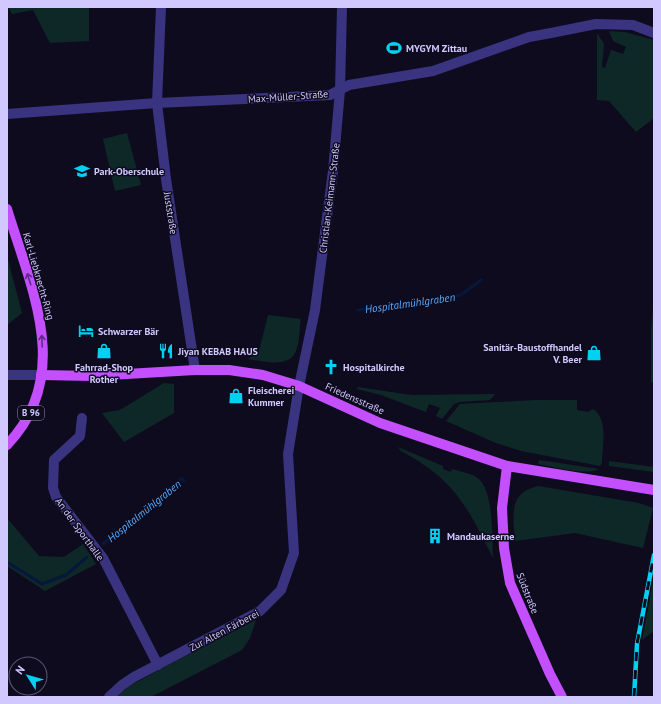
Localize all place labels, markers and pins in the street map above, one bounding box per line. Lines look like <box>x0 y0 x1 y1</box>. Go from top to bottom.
sports icon: MYGYM Zittau <box>385 39 403 57</box>
place label: MYGYM Zittau <box>406 42 467 55</box>
school or university icon: Park-Oberschule <box>73 162 91 180</box>
place label: Park-Oberschule <box>94 165 164 178</box>
hotel icon: Schwarzer Bär <box>77 322 95 340</box>
place label: Schwarzer Bär <box>98 325 159 338</box>
place label: Sanitär-Baustoffhandel V. Beer <box>483 341 582 366</box>
shop icon: Fahrrad-Shop Rother <box>95 342 113 360</box>
restaurant icon: Jiyan KEBAB HAUS <box>157 342 175 360</box>
shop icon: Sanitär-Baustoffhandel V. Beer <box>585 344 603 362</box>
place label: Jiyan KEBAB HAUS <box>177 345 258 358</box>
church icon: Hospitalkirche <box>322 358 340 376</box>
place label: Fahrrad-Shop Rother <box>75 361 134 386</box>
place label: Hospitalkirche <box>343 361 405 374</box>
place label: Fleischerei Kummer <box>248 384 294 409</box>
shop icon: Fleischerei Kummer <box>227 387 245 405</box>
building icon: Mandaukaserne <box>426 527 444 545</box>
place label: Mandaukaserne <box>447 530 514 543</box>

